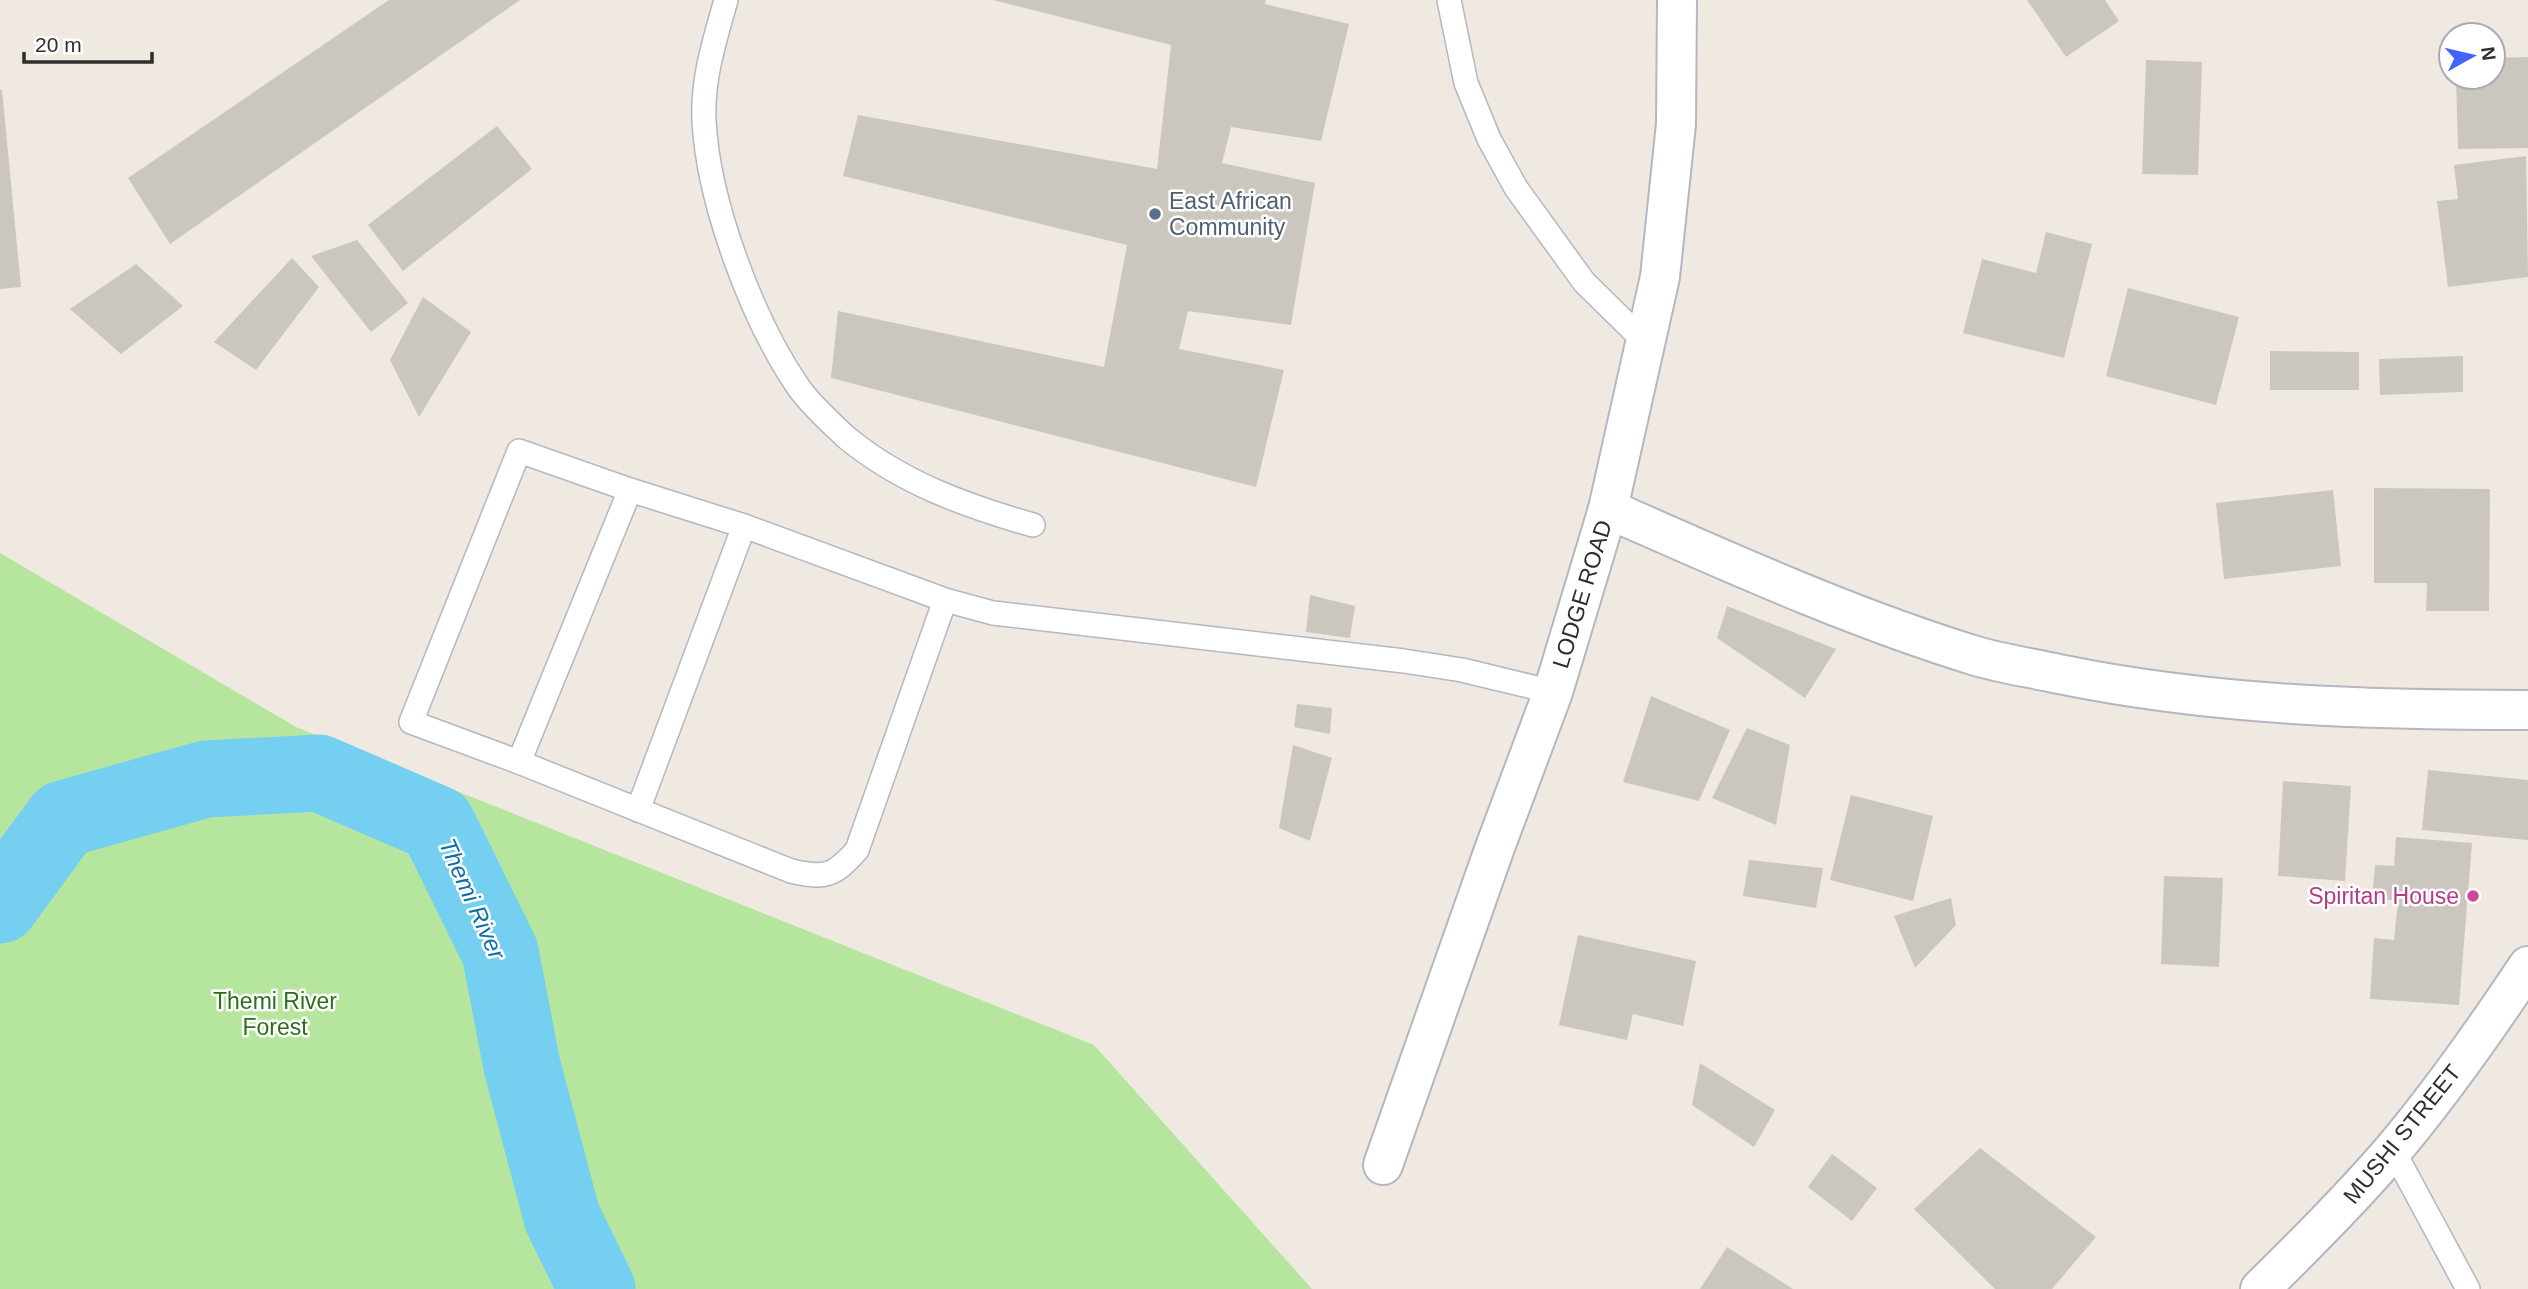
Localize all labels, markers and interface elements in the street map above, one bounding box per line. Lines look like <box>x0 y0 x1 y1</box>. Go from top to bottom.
scale bar <box>24 21 152 65</box>
north arrow <box>2437 21 2507 91</box>
text: 20 m <box>35 33 82 56</box>
text: N <box>2477 45 2500 62</box>
place label: East African Community <box>1169 188 1292 240</box>
marker: East African Community <box>1147 206 1163 222</box>
street label: LODGE ROAD <box>1547 517 1617 671</box>
water label: Themi River <box>434 834 512 964</box>
place label: Spiritan House <box>2308 883 2459 909</box>
marker: Spiritan House <box>2465 888 2481 904</box>
park label: Themi River Forest <box>213 988 337 1040</box>
street label: MUSHI STREET <box>2338 1059 2466 1209</box>

